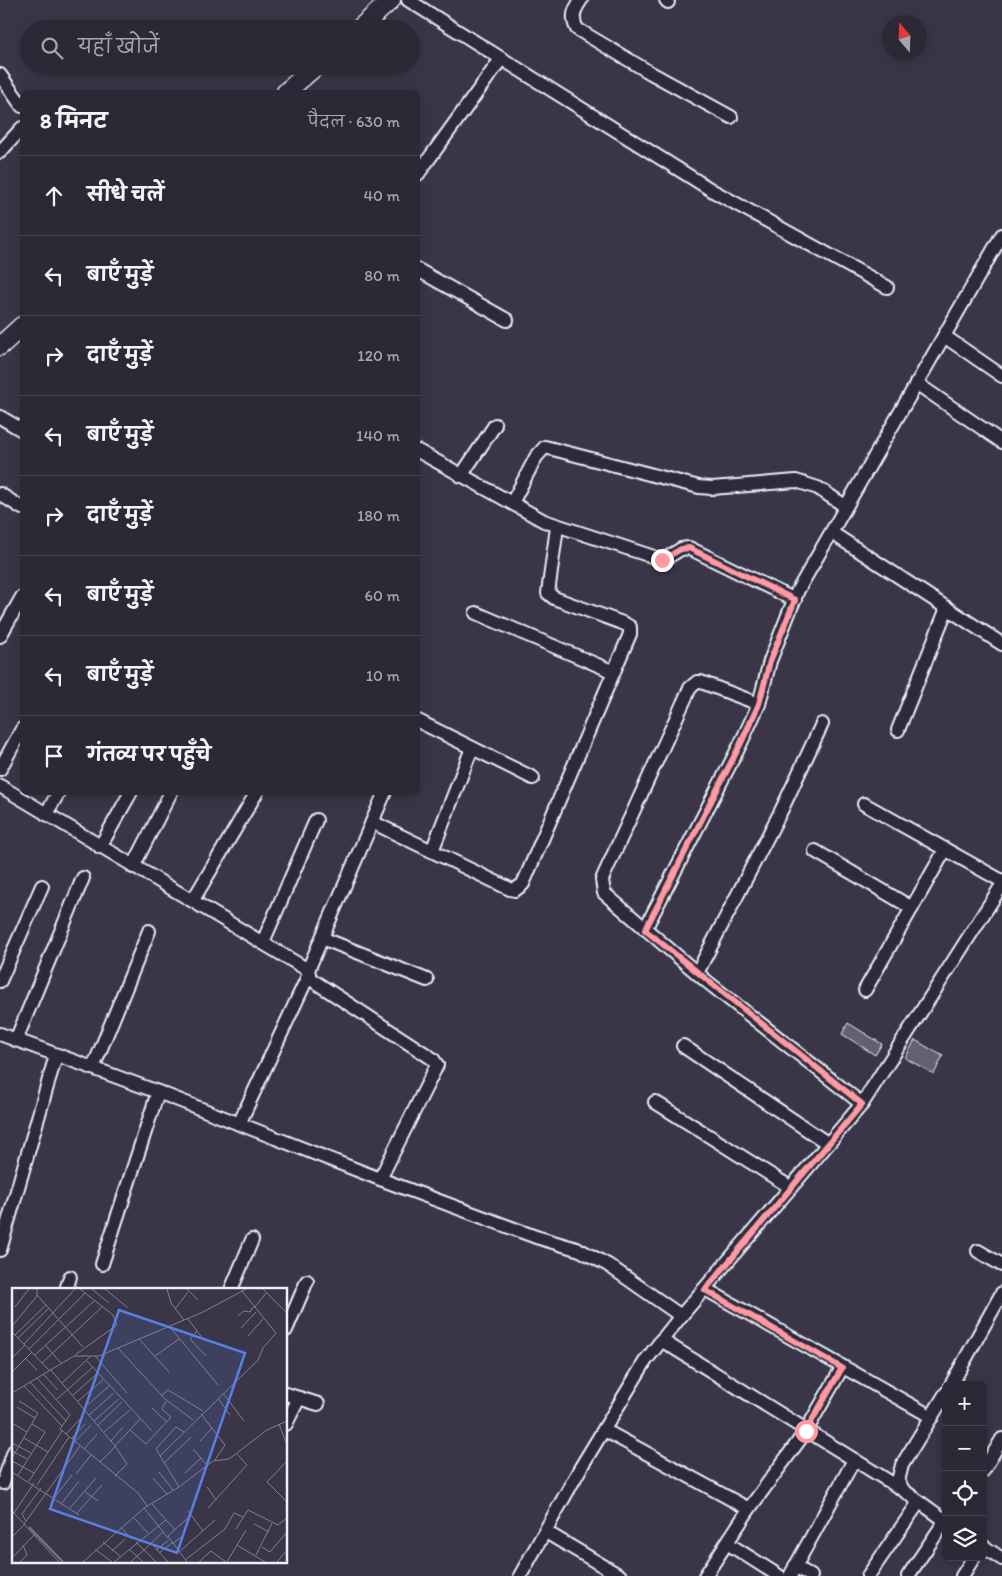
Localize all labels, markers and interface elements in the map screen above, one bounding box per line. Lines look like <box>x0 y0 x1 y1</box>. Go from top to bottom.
north arrow <box>882 15 927 60</box>
search box <box>20 20 420 75</box>
icon: search <box>38 34 66 62</box>
text: यहाँ खोजें <box>78 35 159 58</box>
text: 8 मिनट <box>40 108 107 133</box>
text: पैदल · 630 m <box>308 112 400 131</box>
icon: ahead <box>40 182 68 210</box>
text: सीधे चलें <box>87 183 164 206</box>
text: 40 m <box>363 186 400 205</box>
icon: left <box>40 262 68 290</box>
text: बाएँ मुड़ें <box>87 263 153 286</box>
text: 80 m <box>364 266 400 285</box>
icon: right <box>40 342 68 370</box>
text: दाएँ मुड़ें <box>87 343 153 366</box>
text: 120 m <box>357 346 400 365</box>
icon: left <box>40 422 68 450</box>
text: बाएँ मुड़ें <box>87 423 153 446</box>
text: 140 m <box>356 426 400 445</box>
icon: right <box>40 502 68 530</box>
text: दाएँ मुड़ें <box>87 503 153 526</box>
text: 180 m <box>357 506 400 525</box>
route end <box>651 549 674 572</box>
icon: left <box>40 582 68 610</box>
text: बाएँ मुड़ें <box>87 583 153 606</box>
text: 60 m <box>365 586 400 605</box>
icon: left <box>40 662 68 690</box>
text: बाएँ मुड़ें <box>87 663 153 686</box>
text: 10 m <box>366 666 400 685</box>
icon: arrive <box>40 742 68 770</box>
text: गंतव्य पर पहुँचे <box>87 743 211 766</box>
inset map <box>12 1288 288 1564</box>
map controls <box>942 1381 987 1561</box>
button: + <box>942 1381 987 1426</box>
route start <box>795 1420 818 1443</box>
button: − <box>942 1426 987 1471</box>
button: locate <box>942 1471 987 1516</box>
button: layers <box>942 1516 987 1561</box>

